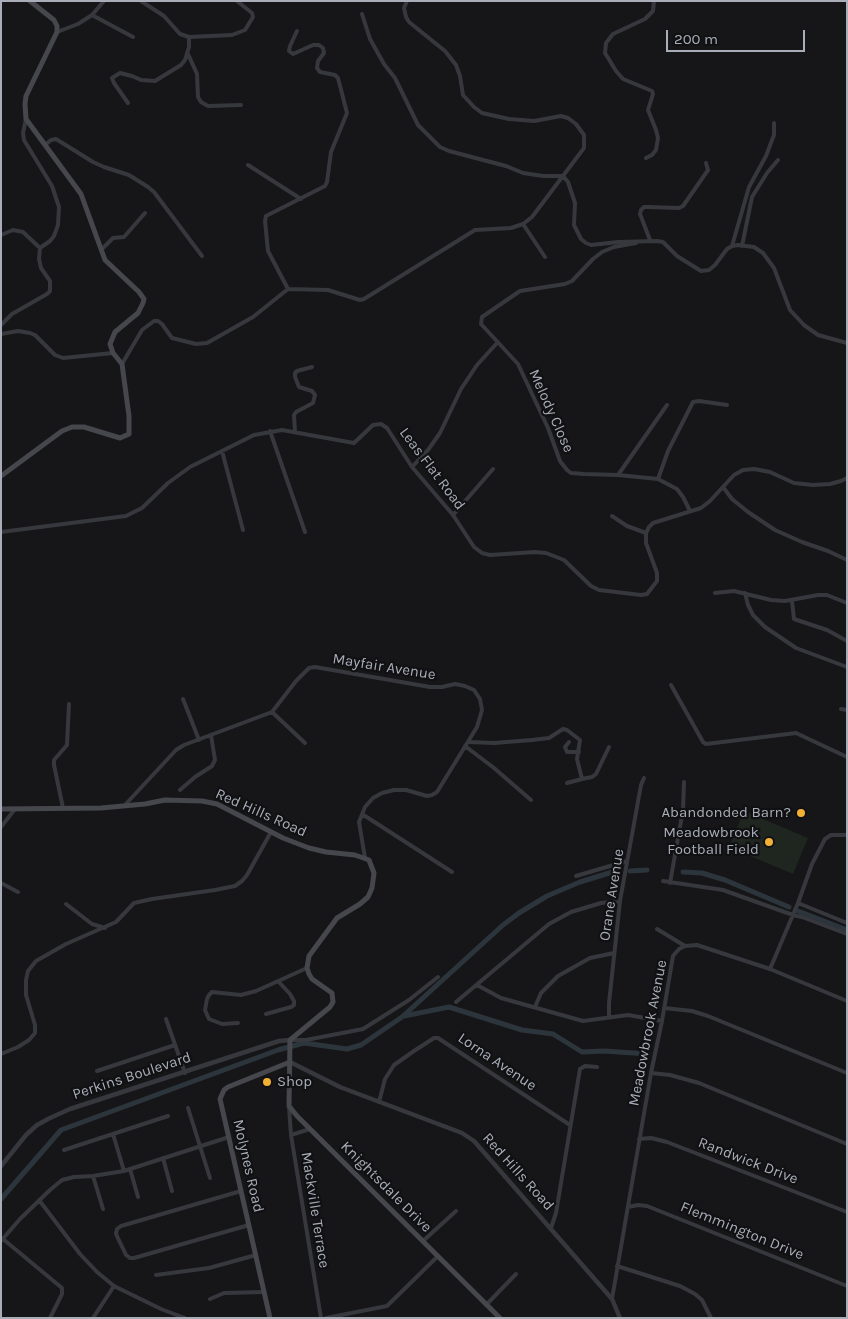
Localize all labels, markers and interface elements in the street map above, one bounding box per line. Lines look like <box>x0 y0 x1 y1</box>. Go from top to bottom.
scale bar <box>668 20 807 52</box>
text: 200 m <box>674 30 718 48</box>
street label: Melody Close <box>525 366 577 456</box>
street label: Leas Flat Road <box>395 424 469 514</box>
street label: Mayfair Avenue <box>331 650 437 684</box>
street label: Red Hills Road <box>212 785 310 841</box>
place label: Abandonded Barn? <box>661 804 791 822</box>
marker: Abandonded Barn? <box>795 807 807 819</box>
place label: Meadowbrook Football Field <box>663 824 759 859</box>
marker: Meadowbrook Football Field <box>763 836 775 848</box>
street label: Orane Avenue <box>596 848 628 942</box>
street label: Meadowbrook Avenue <box>625 958 671 1108</box>
street label: Lorna Avenue <box>454 1029 540 1095</box>
street label: Perkins Boulevard <box>71 1048 193 1104</box>
place label: Shop <box>277 1073 312 1091</box>
marker: Shop <box>261 1076 273 1088</box>
street label: Molynes Road <box>229 1118 267 1214</box>
street label: Red Hills Road <box>478 1129 558 1215</box>
street label: Randwick Drive <box>696 1134 800 1188</box>
street label: Knightsdale Drive <box>337 1138 435 1236</box>
street label: Mackville Terrace <box>297 1151 333 1269</box>
street label: Flemmington Drive <box>678 1198 806 1264</box>

